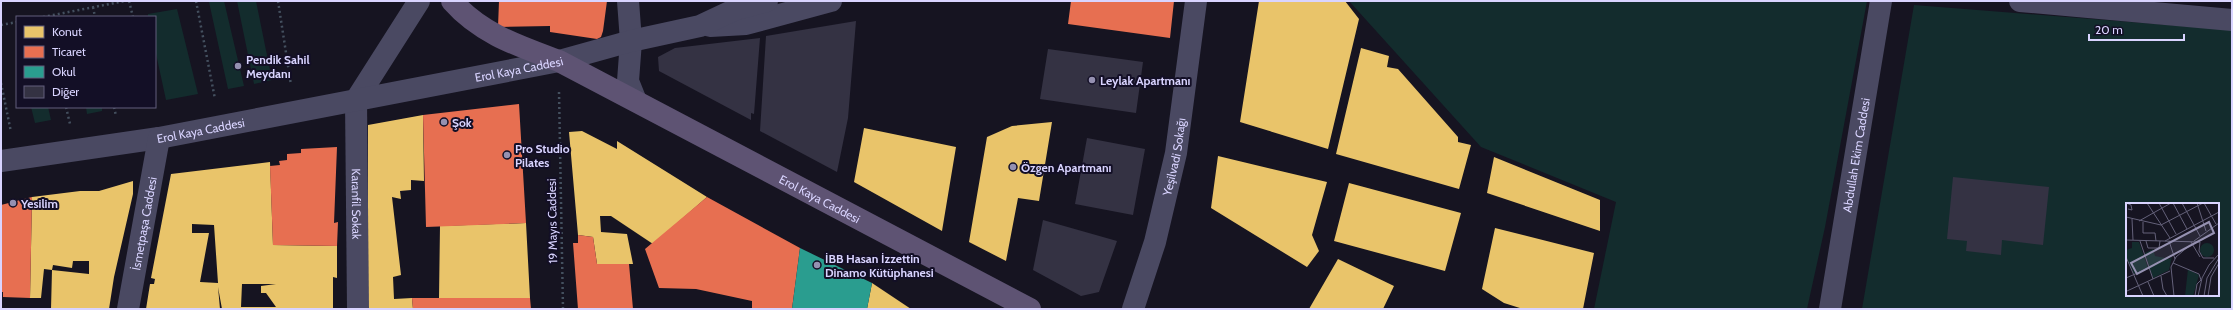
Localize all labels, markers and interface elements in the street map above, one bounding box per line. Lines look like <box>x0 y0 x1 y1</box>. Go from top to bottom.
legend <box>16 16 156 108</box>
scale bar <box>2089 16 2184 42</box>
text: 20 m <box>2095 22 2123 37</box>
text: Konut <box>52 24 82 39</box>
text: Ticaret <box>52 44 86 59</box>
place label: Pendik Sahil Meydanı <box>246 52 310 81</box>
street label: Erol Kaya Caddesi <box>473 53 565 85</box>
marker: Pendik Sahil Meydanı <box>233 61 243 71</box>
text: Okul <box>52 64 76 79</box>
place label: Leylak Apartmanı <box>1100 73 1191 88</box>
marker: Leylak Apartmanı <box>1087 75 1097 85</box>
text: Diğer <box>52 84 79 99</box>
street label: Abdullah Ekim Caddesi <box>1839 97 1872 213</box>
street label: Erol Kaya Caddesi <box>155 114 246 146</box>
place label: Şok <box>452 115 472 130</box>
marker: Şok <box>439 117 449 127</box>
street label: Yeşilvadi Sokağı <box>1158 117 1188 198</box>
place label: Pro Studio Pilates <box>515 141 570 170</box>
marker: Pro Studio Pilates <box>502 150 512 160</box>
place label: Özgen Apartmanı <box>1021 160 1112 175</box>
marker: Özgen Apartmanı <box>1008 162 1018 172</box>
street label: Karanfil Sokak <box>349 168 365 240</box>
street label: Erol Kaya Caddesi <box>777 171 863 226</box>
street label: İsmetpaşa Caddesi <box>128 175 159 271</box>
street label: 19 Mayıs Caddesi <box>544 178 560 264</box>
place label: Yesilim <box>20 196 58 211</box>
marker: Yesilim <box>8 198 18 208</box>
inset map <box>2126 203 2219 296</box>
place label: İBB Hasan İzzettin Dinamo Kütüphanesi <box>825 251 934 280</box>
marker: İBB Hasan İzzettin Dinamo Kütüphanesi <box>812 260 822 270</box>

